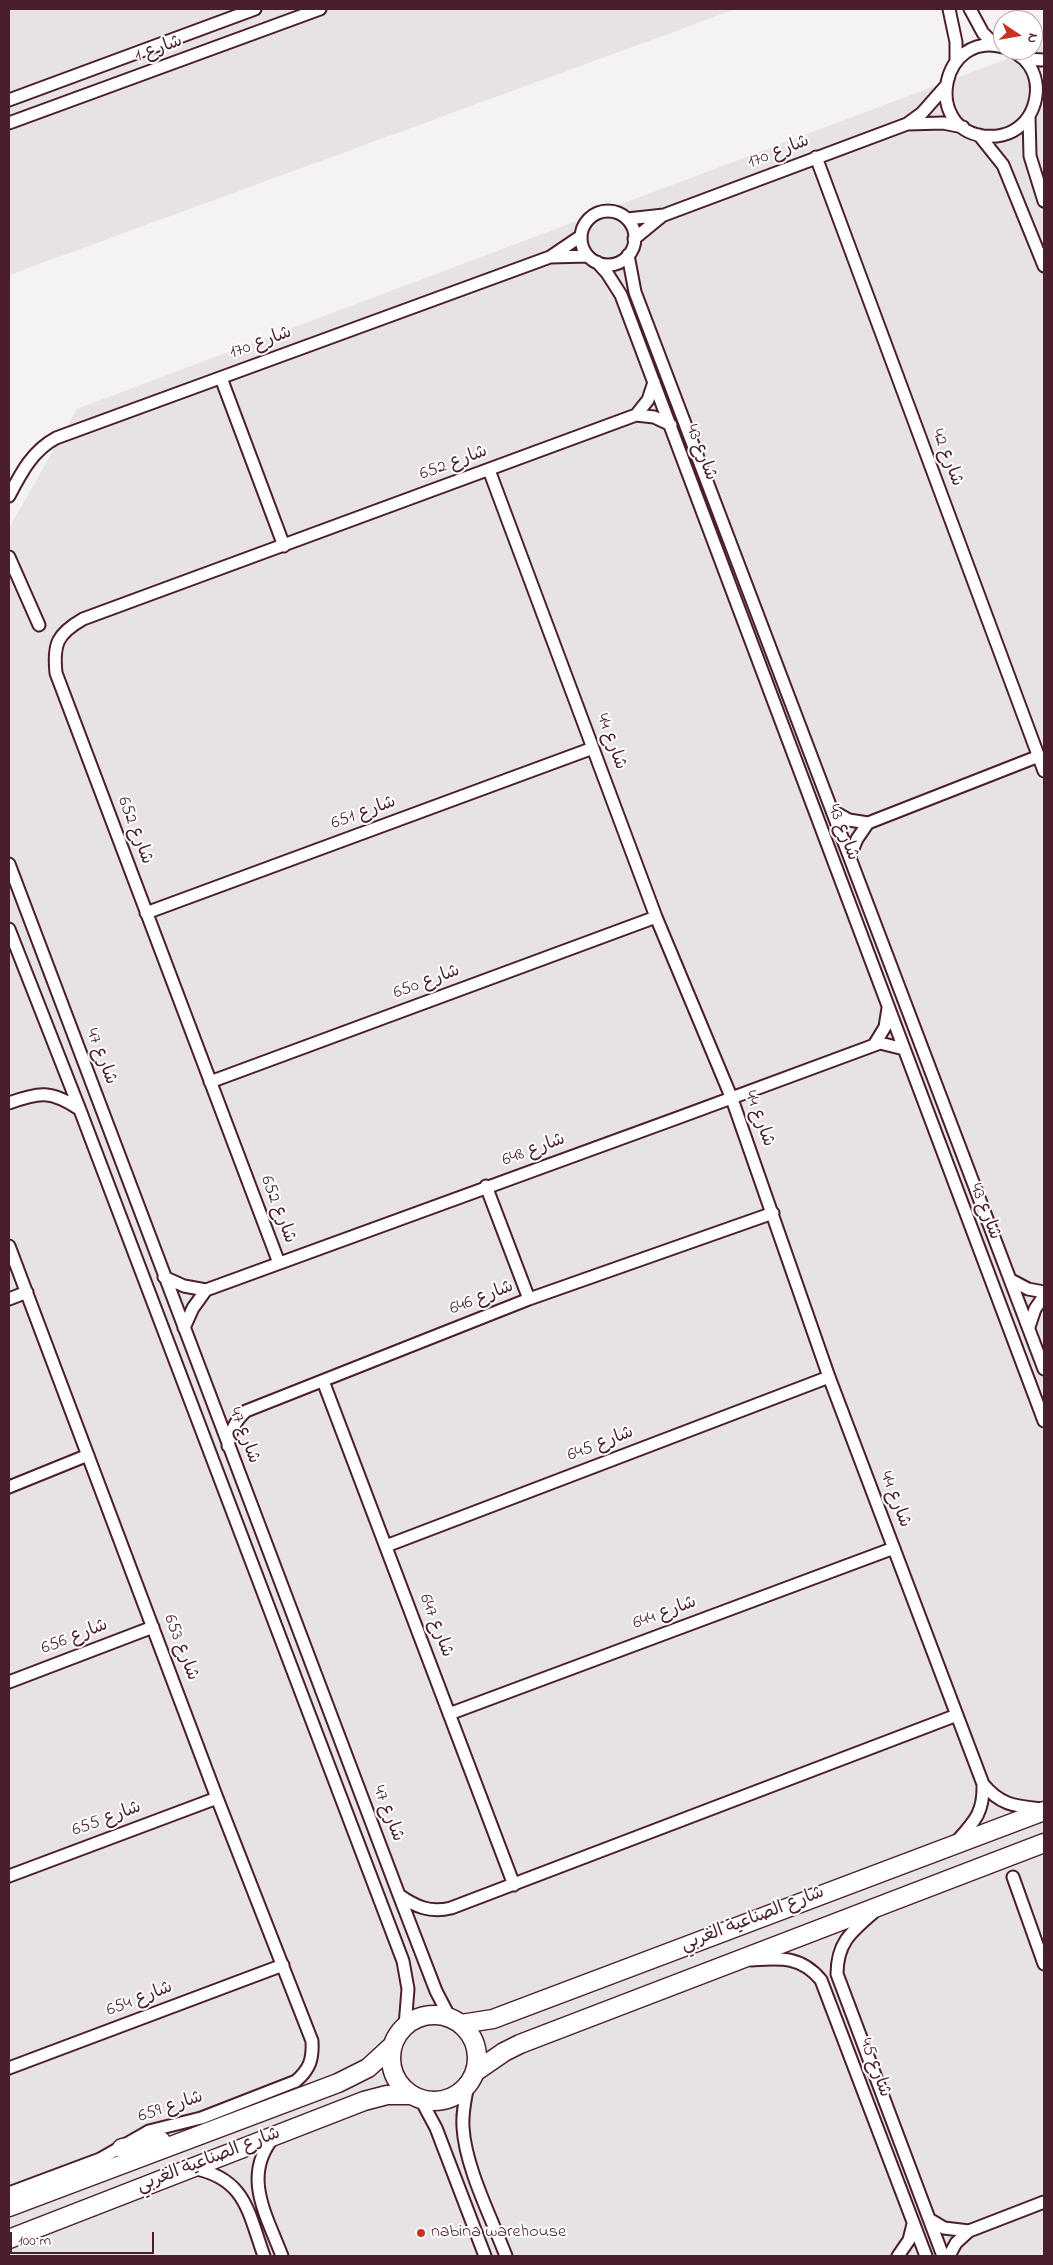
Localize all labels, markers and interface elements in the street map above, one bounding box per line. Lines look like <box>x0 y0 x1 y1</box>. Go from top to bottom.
north arrow <box>993 10 1043 60</box>
street label: شارع 1 <box>132 31 186 69</box>
text: N <box>1021 31 1043 45</box>
street label: شارع 170 <box>745 131 813 175</box>
street label: شارع 170 <box>227 323 295 365</box>
street label: شارع 43 <box>679 422 721 484</box>
street label: شارع 42 <box>925 426 967 490</box>
street label: شارع 652 <box>417 442 491 486</box>
street label: شارع 44 <box>590 711 630 773</box>
street label: شارع 651 <box>329 792 399 836</box>
street label: شارع 652 <box>111 794 157 868</box>
street label: شارع 43 <box>821 802 863 864</box>
street label: شارع 650 <box>391 961 463 1005</box>
street label: شارع 47 <box>79 1026 121 1088</box>
street label: شارع 44 <box>738 1088 778 1150</box>
street label: شارع 648 <box>500 1130 568 1172</box>
street label: شارع 652 <box>254 1173 300 1247</box>
street label: شارع 43 <box>963 1181 1005 1243</box>
street label: شارع 646 <box>447 1277 517 1321</box>
street label: شارع 47 <box>222 1405 264 1467</box>
street label: شارع 645 <box>565 1423 637 1467</box>
street label: شارع 44 <box>873 1469 915 1531</box>
street label: شارع 647 <box>413 1591 457 1661</box>
street label: شارع 644 <box>630 1593 700 1635</box>
street label: شارع 653 <box>158 1612 202 1684</box>
street label: شارع 656 <box>39 1615 111 1661</box>
street label: شارع 47 <box>366 1783 408 1845</box>
street label: شارع 655 <box>69 1798 145 1842</box>
street label: شارع الصناعية الغربي <box>678 1883 828 1957</box>
street label: شارع 654 <box>104 1978 176 2022</box>
street label: شارع 45 <box>853 2036 895 2100</box>
street label: شارع 659 <box>136 2087 206 2129</box>
street label: شارع الصناعية الغربي <box>134 2124 284 2198</box>
scale bar <box>12 2222 156 2254</box>
place label: nabina warehouse <box>431 2222 566 2244</box>
marker: nabina warehouse <box>415 2227 427 2239</box>
text: 100 m <box>18 2230 51 2252</box>

